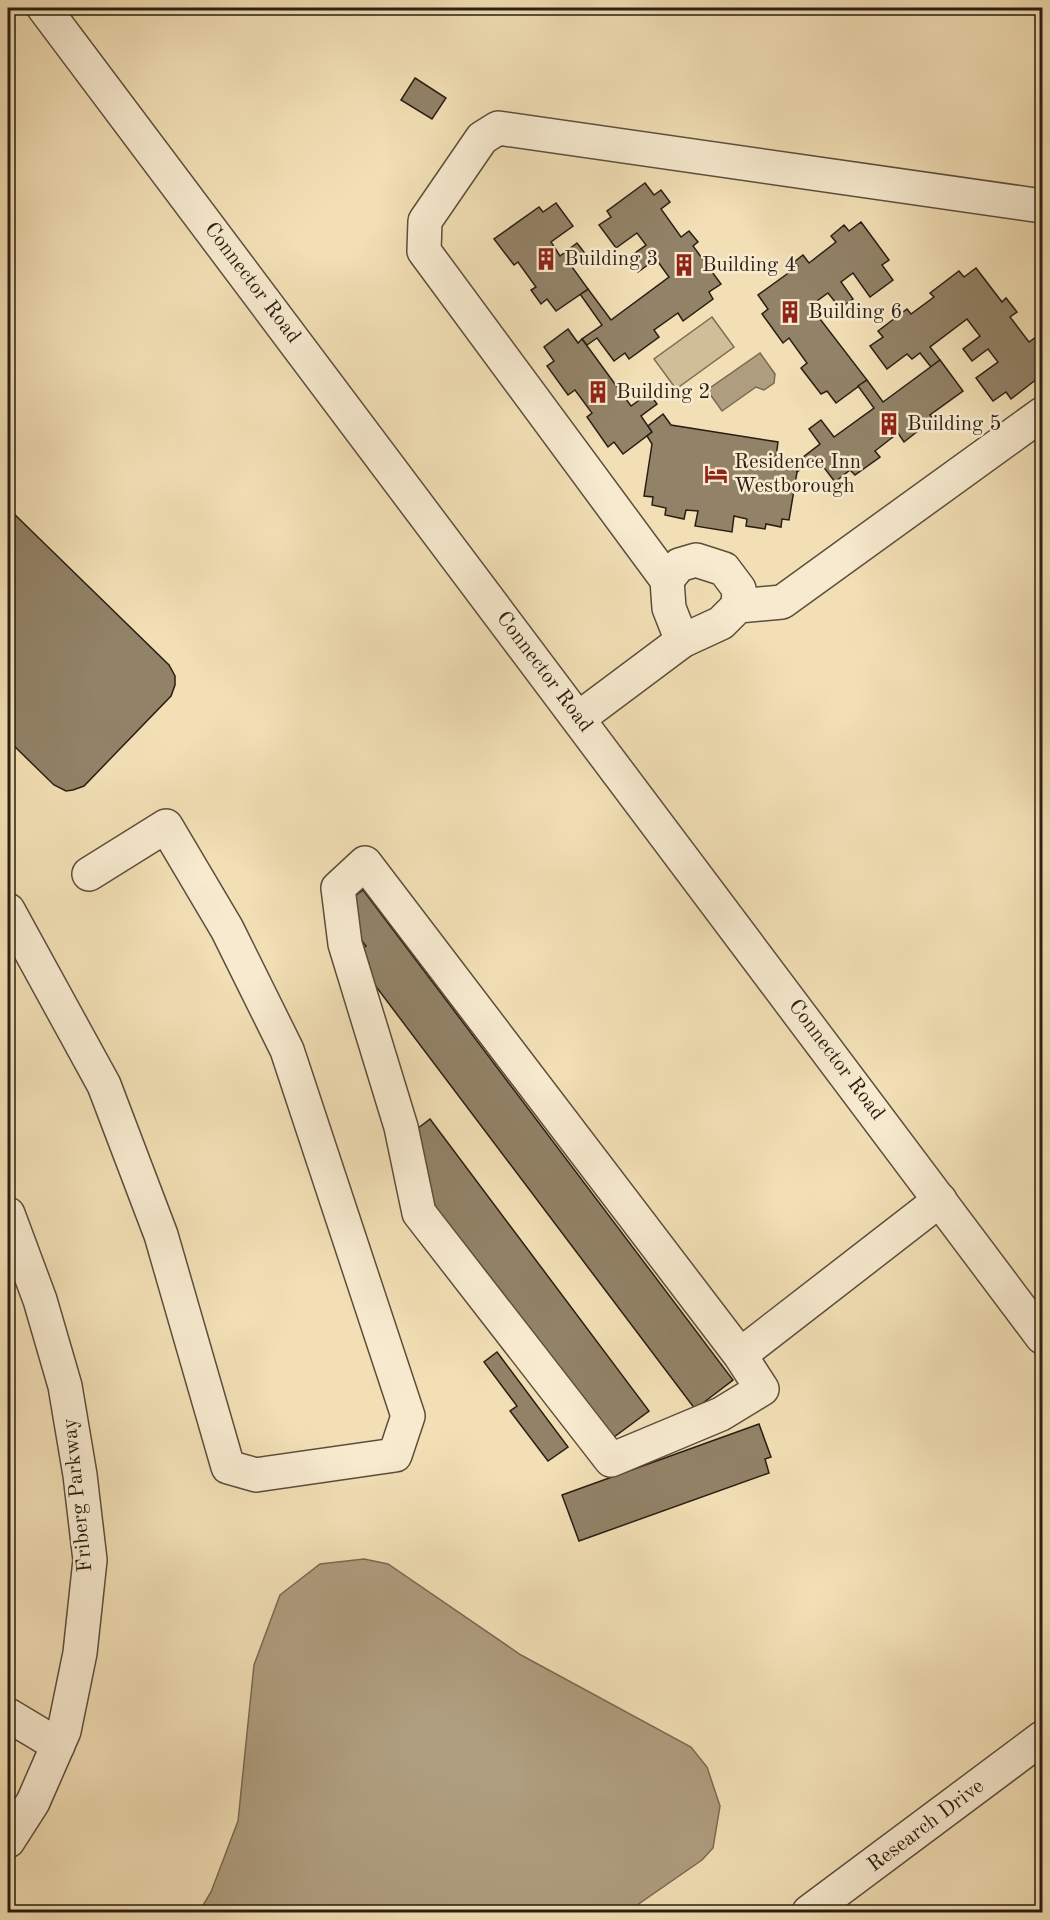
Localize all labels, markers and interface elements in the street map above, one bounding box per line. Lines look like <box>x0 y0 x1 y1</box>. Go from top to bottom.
street label: Connector Road <box>200 219 304 347</box>
building icon: Building 3 <box>533 246 559 272</box>
place label: Building 3 <box>564 249 658 270</box>
building icon: Building 4 <box>671 252 697 278</box>
place label: Building 4 <box>702 255 796 276</box>
building icon: Building 6 <box>777 299 803 325</box>
place label: Building 6 <box>808 302 902 323</box>
building icon: Building 2 <box>585 379 611 405</box>
place label: Building 2 <box>616 382 710 403</box>
building icon: Building 5 <box>876 411 902 437</box>
place label: Building 5 <box>907 414 1001 435</box>
place label: Residence Inn Westborough <box>734 452 861 497</box>
hotel icon: Residence Inn Westborough <box>703 461 729 487</box>
street label: Connector Road <box>492 608 596 736</box>
street label: Connector Road <box>784 996 888 1124</box>
street label: Friberg Parkway <box>59 1417 97 1573</box>
street label: Research Drive <box>864 1776 988 1876</box>

